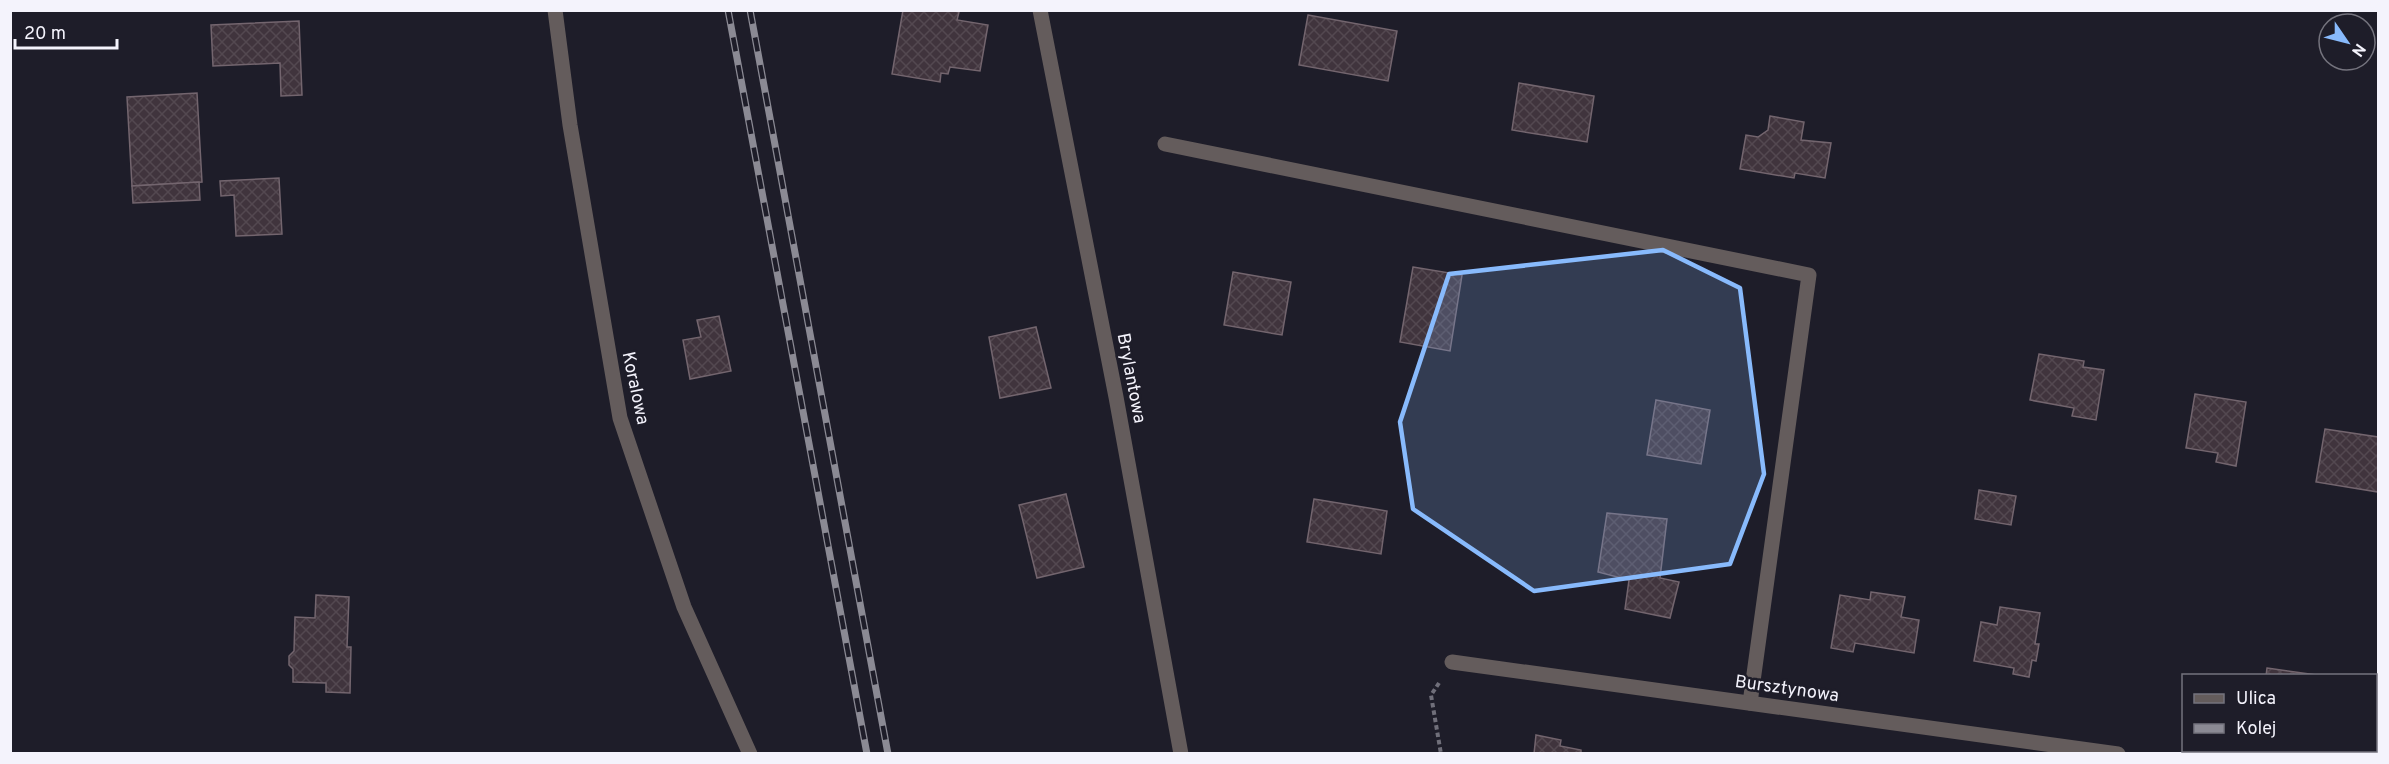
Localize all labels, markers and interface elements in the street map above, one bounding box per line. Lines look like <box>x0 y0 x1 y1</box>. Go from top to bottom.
scale bar <box>15 12 117 50</box>
north arrow <box>2317 12 2377 72</box>
text: 20 m <box>24 23 66 46</box>
text: N <box>2346 39 2369 60</box>
street label: Brylantowa <box>1111 331 1151 425</box>
street label: Koralowa <box>616 350 653 427</box>
street label: Bursztynowa <box>1733 671 1840 708</box>
legend <box>2182 674 2377 752</box>
text: Ulica <box>2236 688 2276 711</box>
text: Kolej <box>2236 718 2276 741</box>

